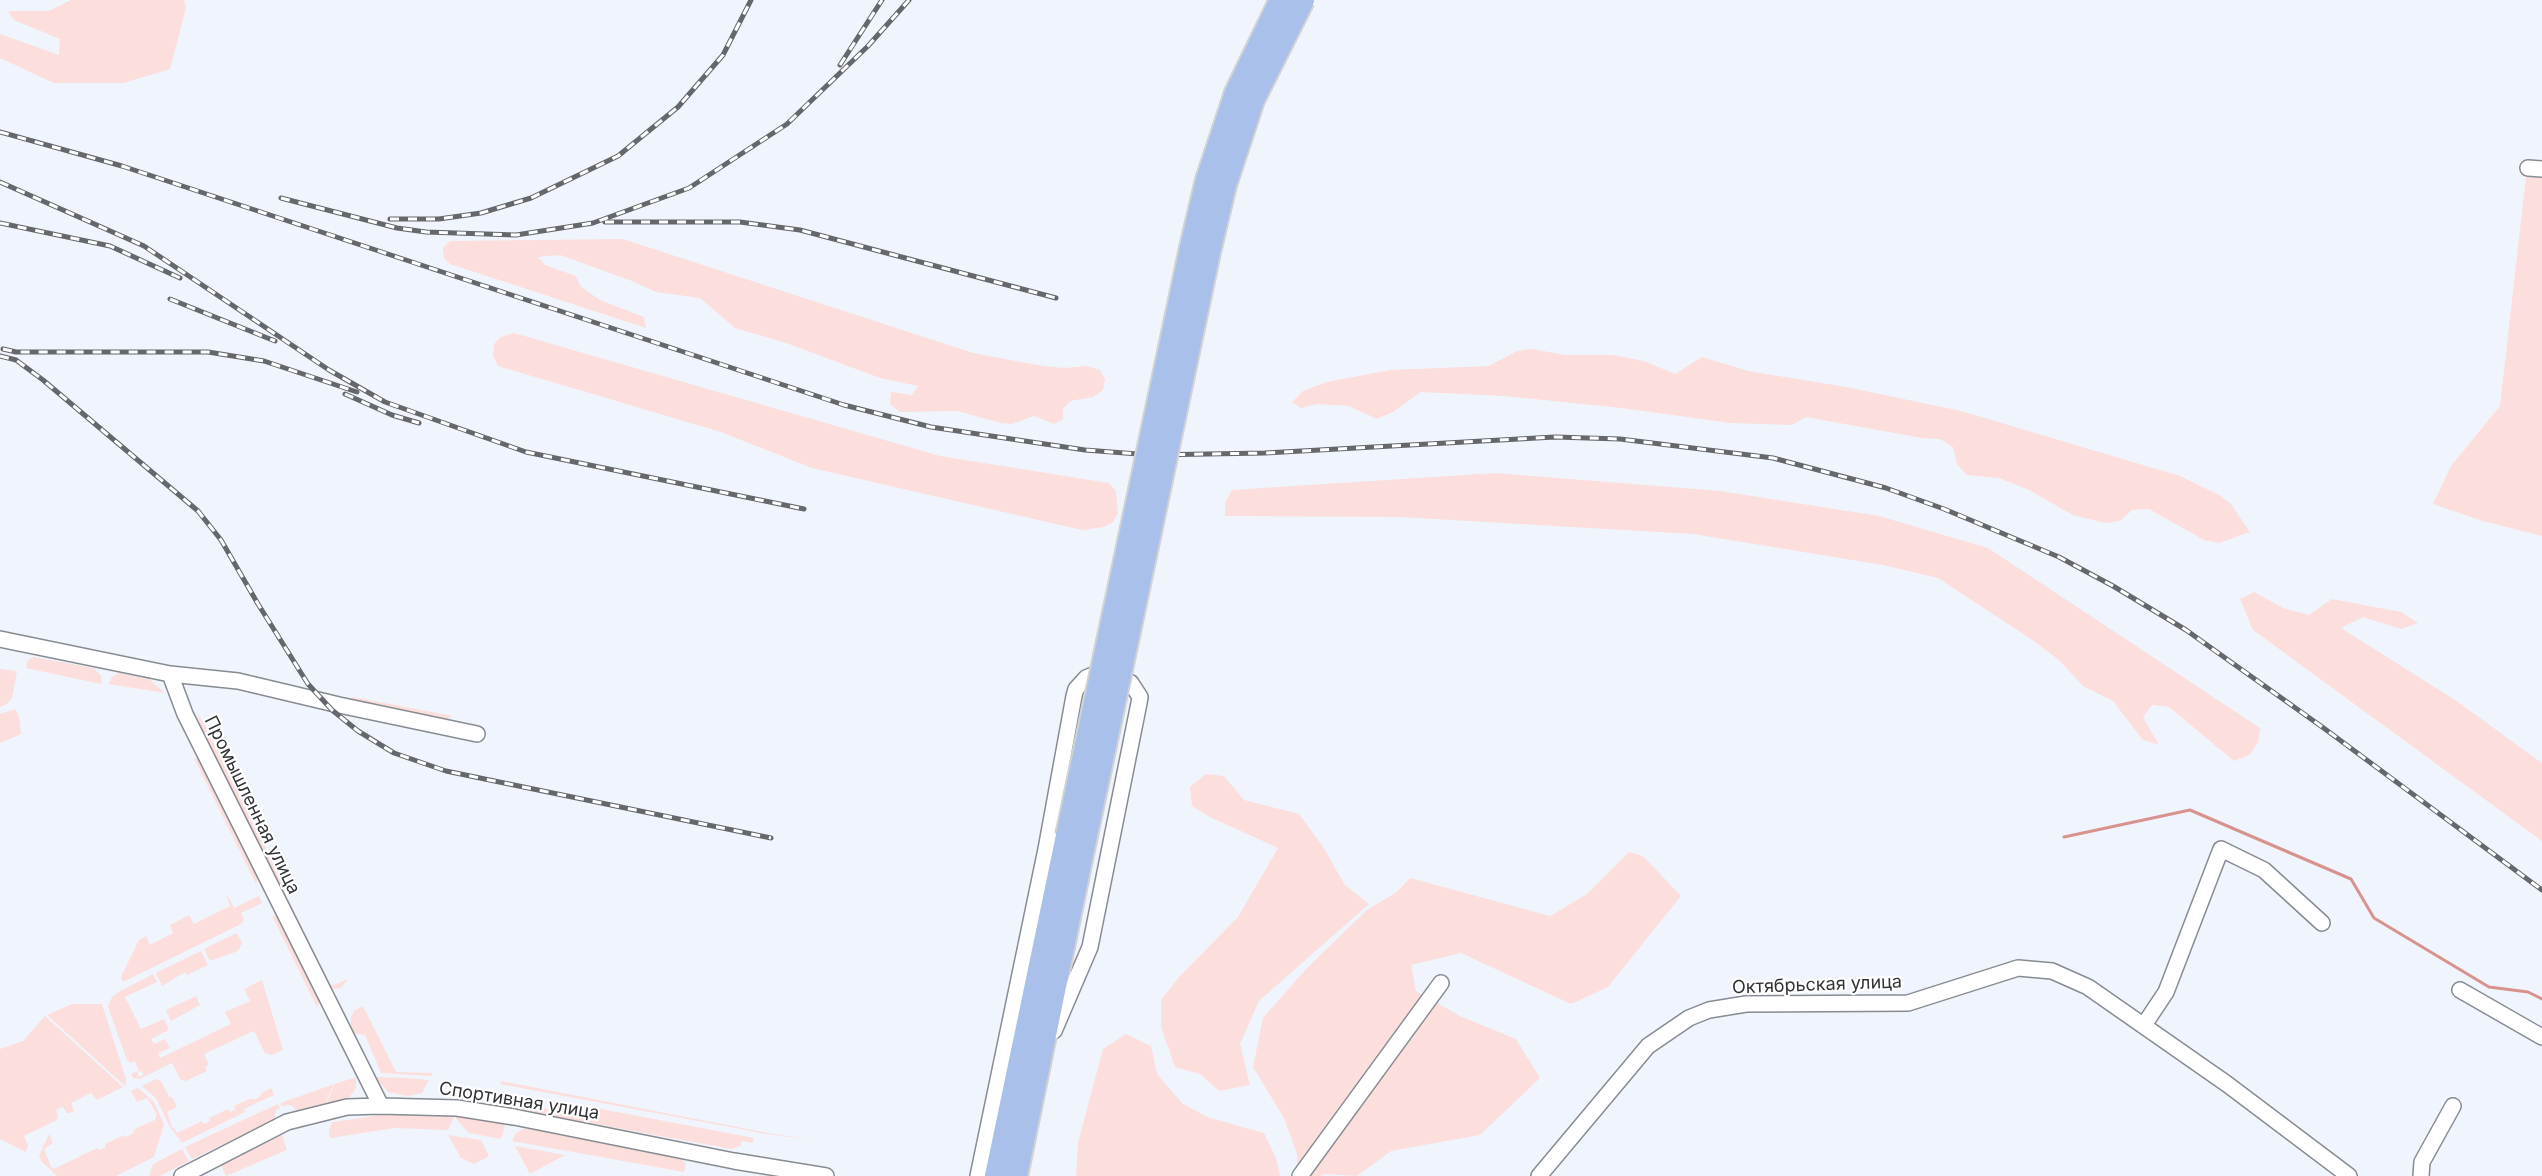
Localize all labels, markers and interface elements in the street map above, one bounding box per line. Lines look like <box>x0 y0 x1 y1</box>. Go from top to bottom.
street label: Промышленная улица <box>199 712 305 898</box>
street label: Октябрьская улица <box>1732 971 1902 999</box>
street label: Спортивная улица <box>437 1078 601 1124</box>

